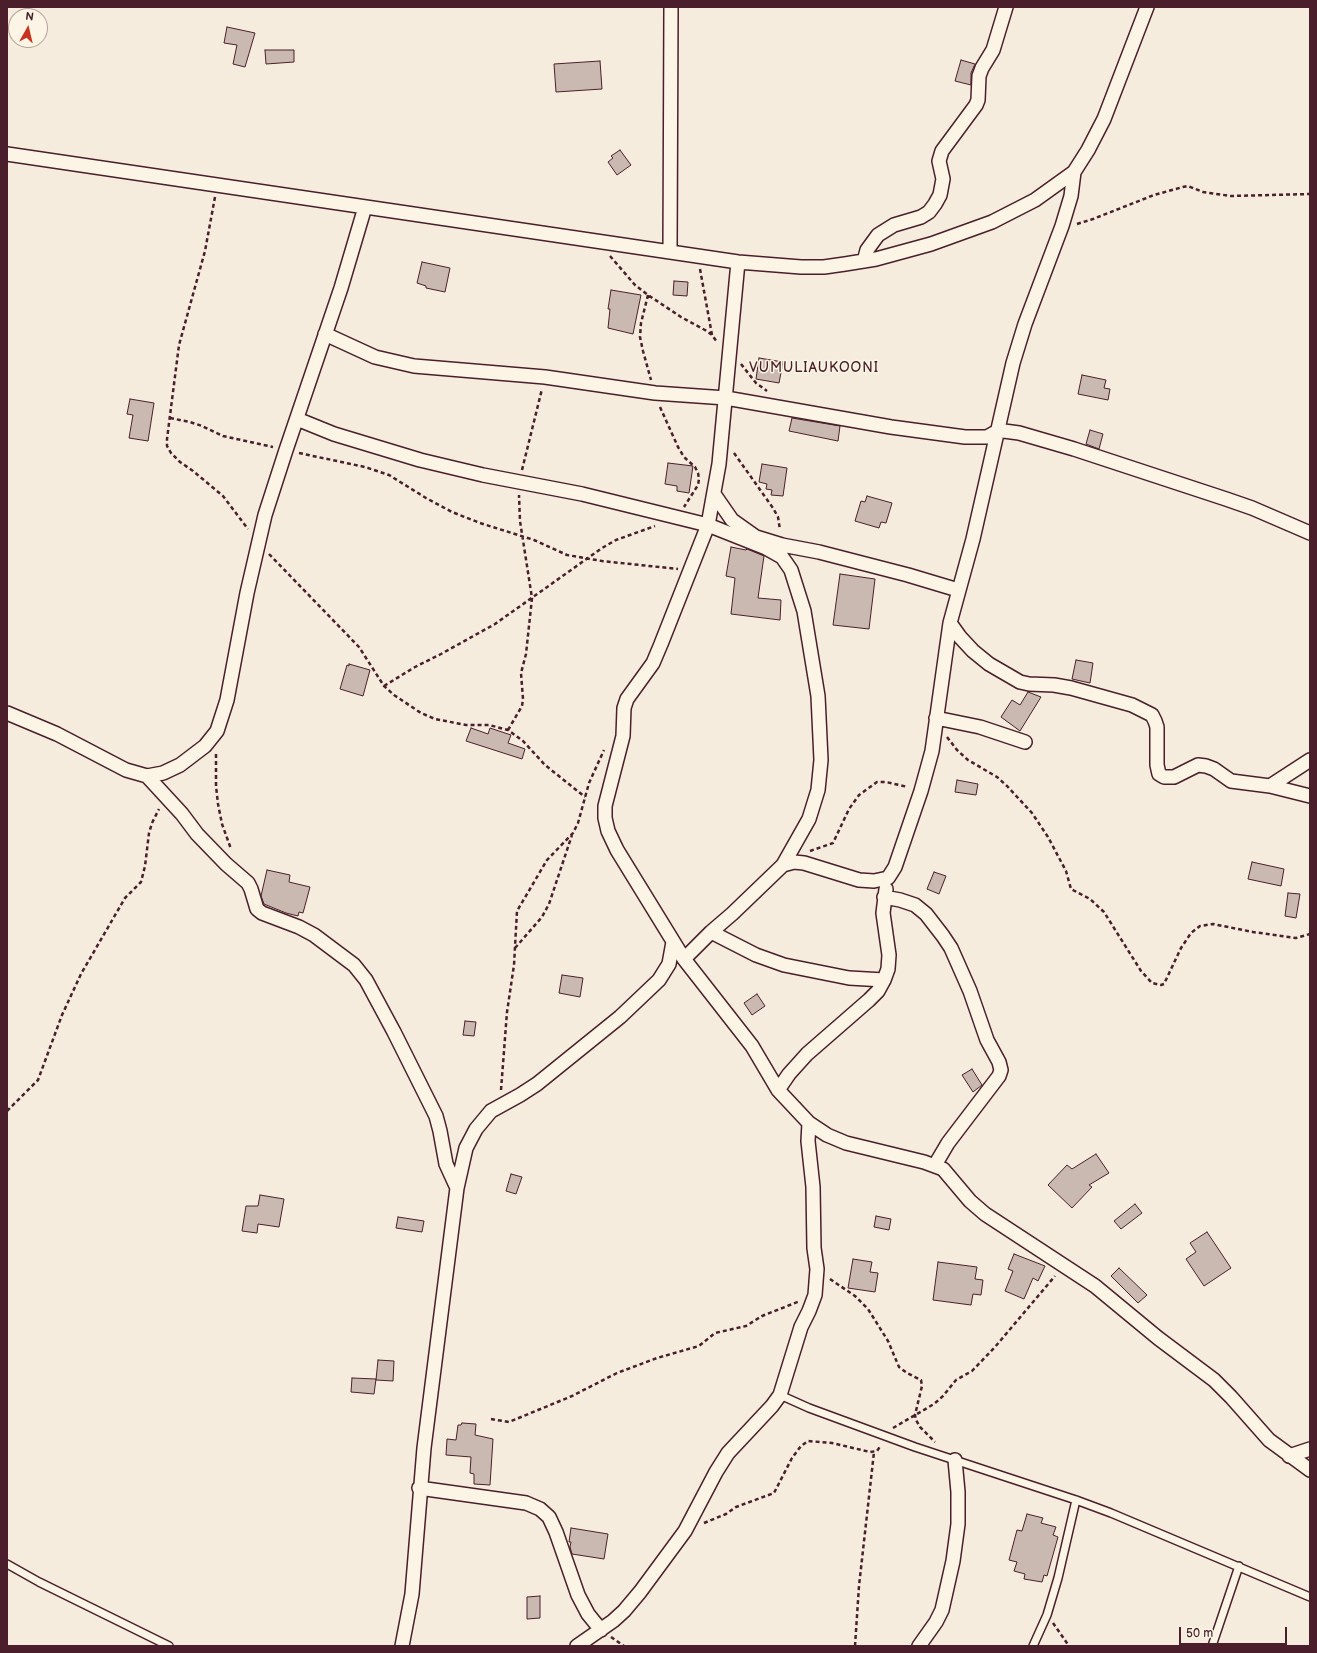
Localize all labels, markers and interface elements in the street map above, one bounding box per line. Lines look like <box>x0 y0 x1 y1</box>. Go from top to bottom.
north arrow <box>8 8 48 48</box>
text: N <box>25 10 35 24</box>
district label: VUMULIAUKOONI <box>749 360 879 376</box>
scale bar <box>1181 1619 1289 1645</box>
text: 50 m <box>1186 1626 1213 1641</box>

